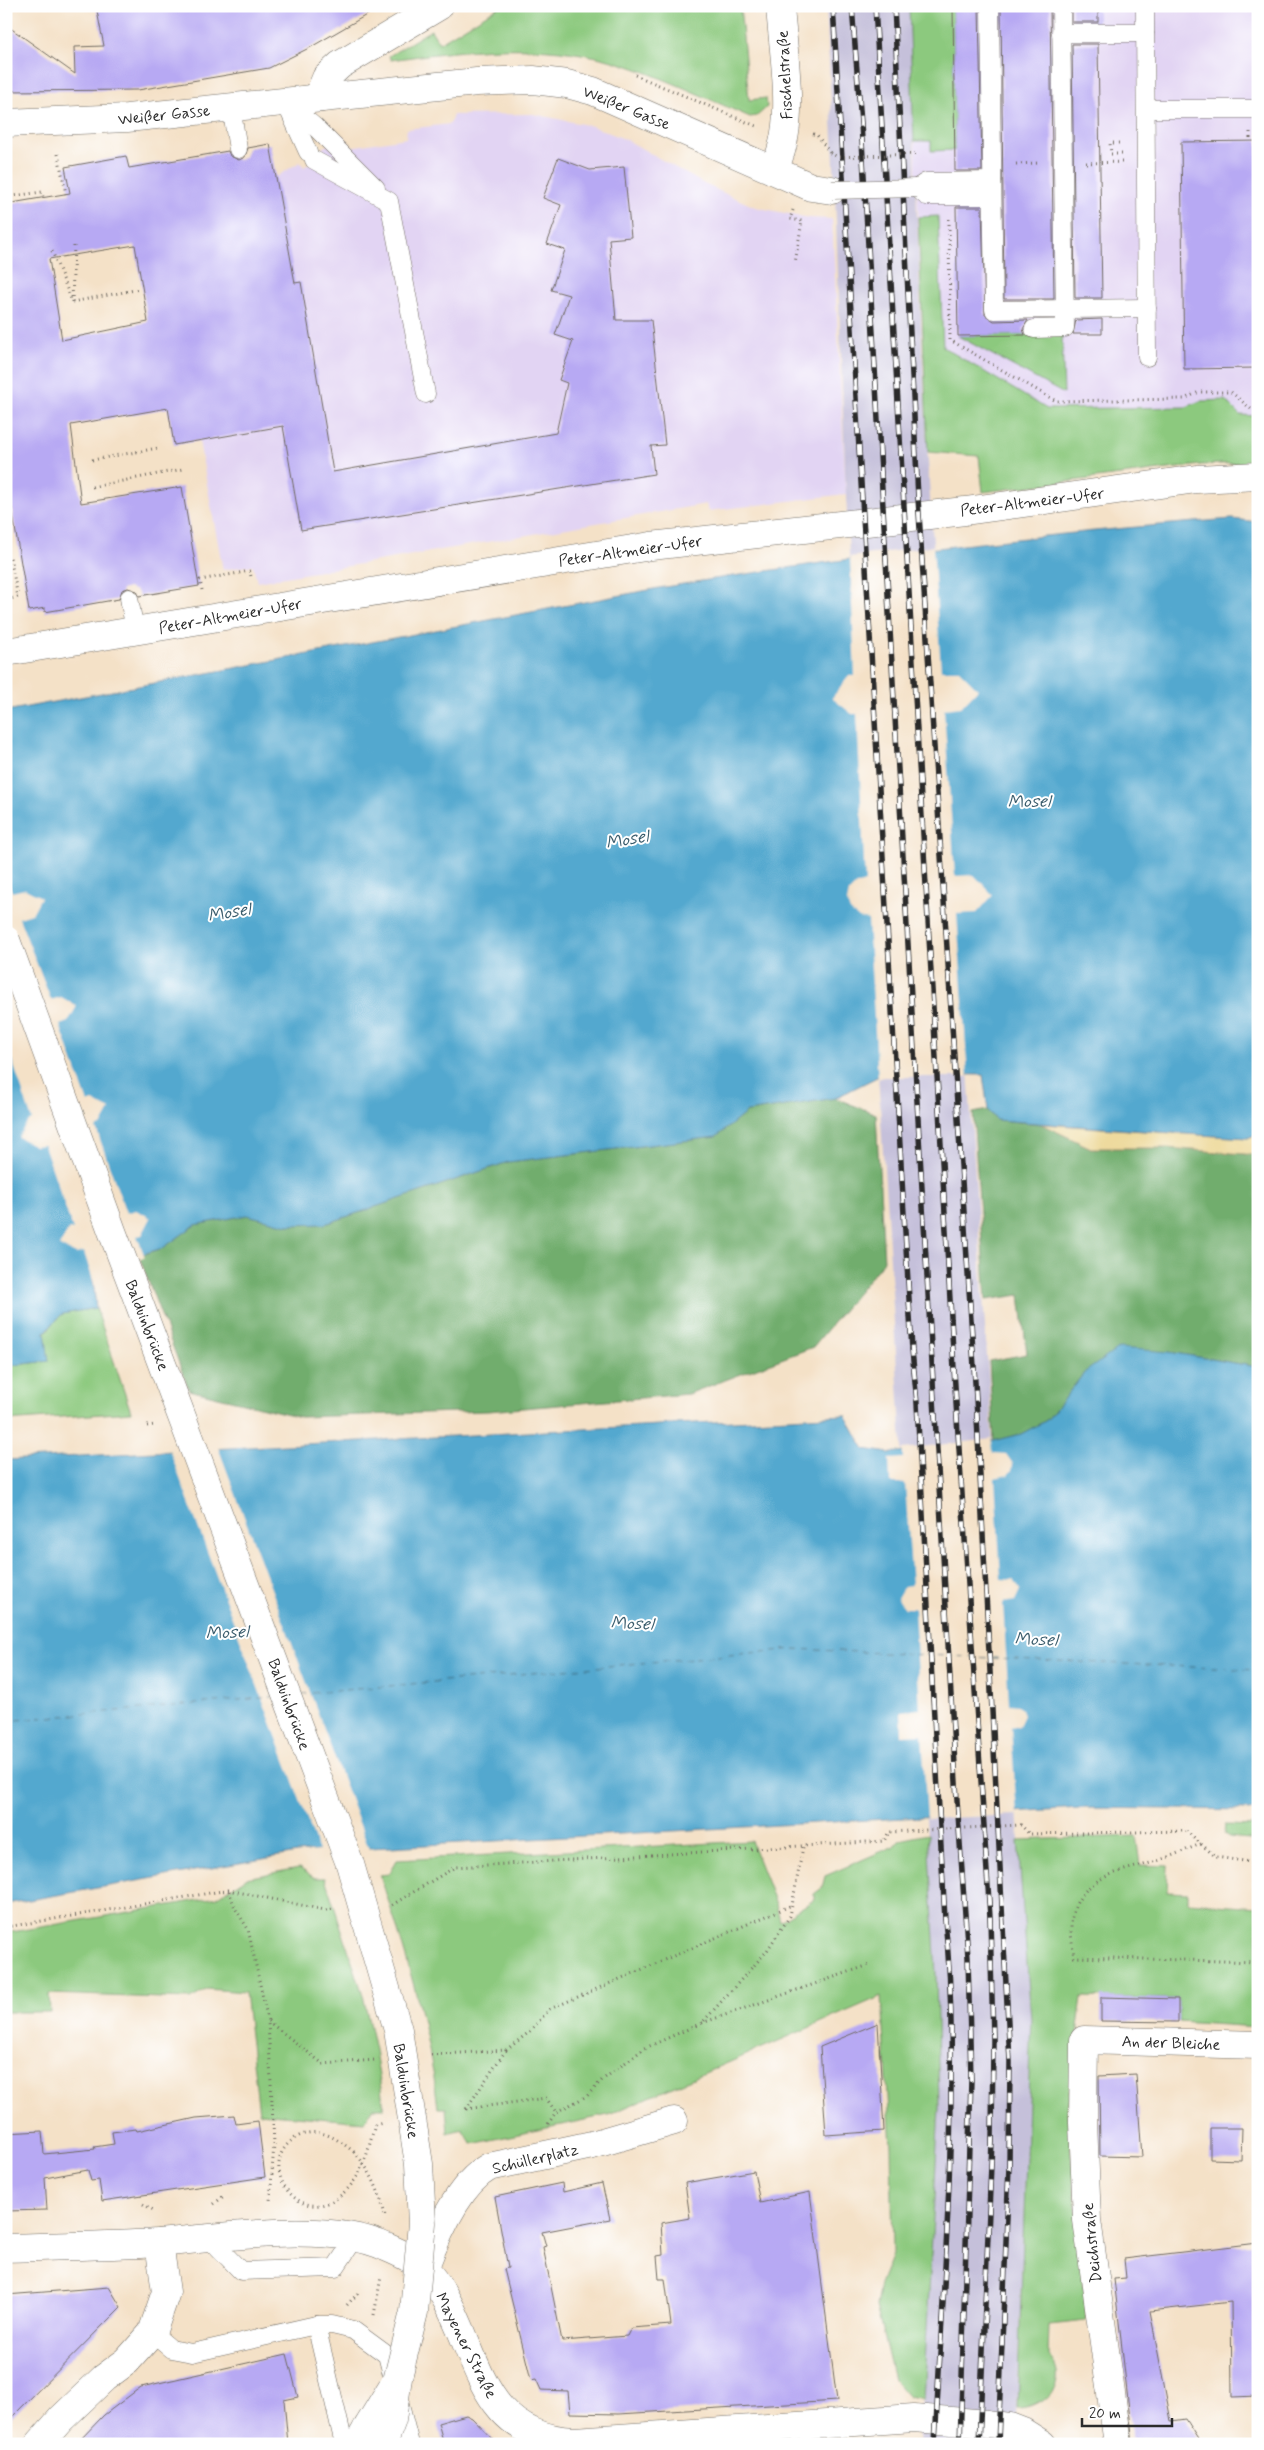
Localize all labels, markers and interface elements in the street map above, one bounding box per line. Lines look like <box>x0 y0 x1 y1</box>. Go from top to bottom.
street label: Fischelstraße <box>773 30 798 120</box>
street label: Weißer Gasse <box>580 81 674 136</box>
street label: Weißer Gasse <box>117 100 212 131</box>
street label: Peter-Altmeier-Ufer <box>959 483 1106 522</box>
street label: Peter-Altmeier-Ufer <box>557 531 704 572</box>
street label: Peter-Altmeier-Ufer <box>157 594 304 639</box>
water label: Mosel <box>1007 790 1053 814</box>
water label: Mosel <box>604 824 653 856</box>
water label: Mosel <box>206 897 255 929</box>
street label: Balduinbrücke <box>120 1277 174 1374</box>
water label: Mosel <box>610 1611 656 1637</box>
water label: Mosel <box>205 1620 252 1646</box>
water label: Mosel <box>1014 1627 1060 1653</box>
street label: Balduinbrücke <box>262 1656 315 1753</box>
street label: An der Bleiche <box>1121 2031 1221 2056</box>
street label: Balduinbrücke <box>388 2042 423 2140</box>
street label: Schüllerplatz <box>490 2139 581 2180</box>
street label: Deichstraße <box>1078 2202 1107 2284</box>
street label: Mayener Straße <box>430 2289 501 2402</box>
scale bar <box>1082 2395 1172 2427</box>
text: 20 m <box>1089 2404 1121 2424</box>

